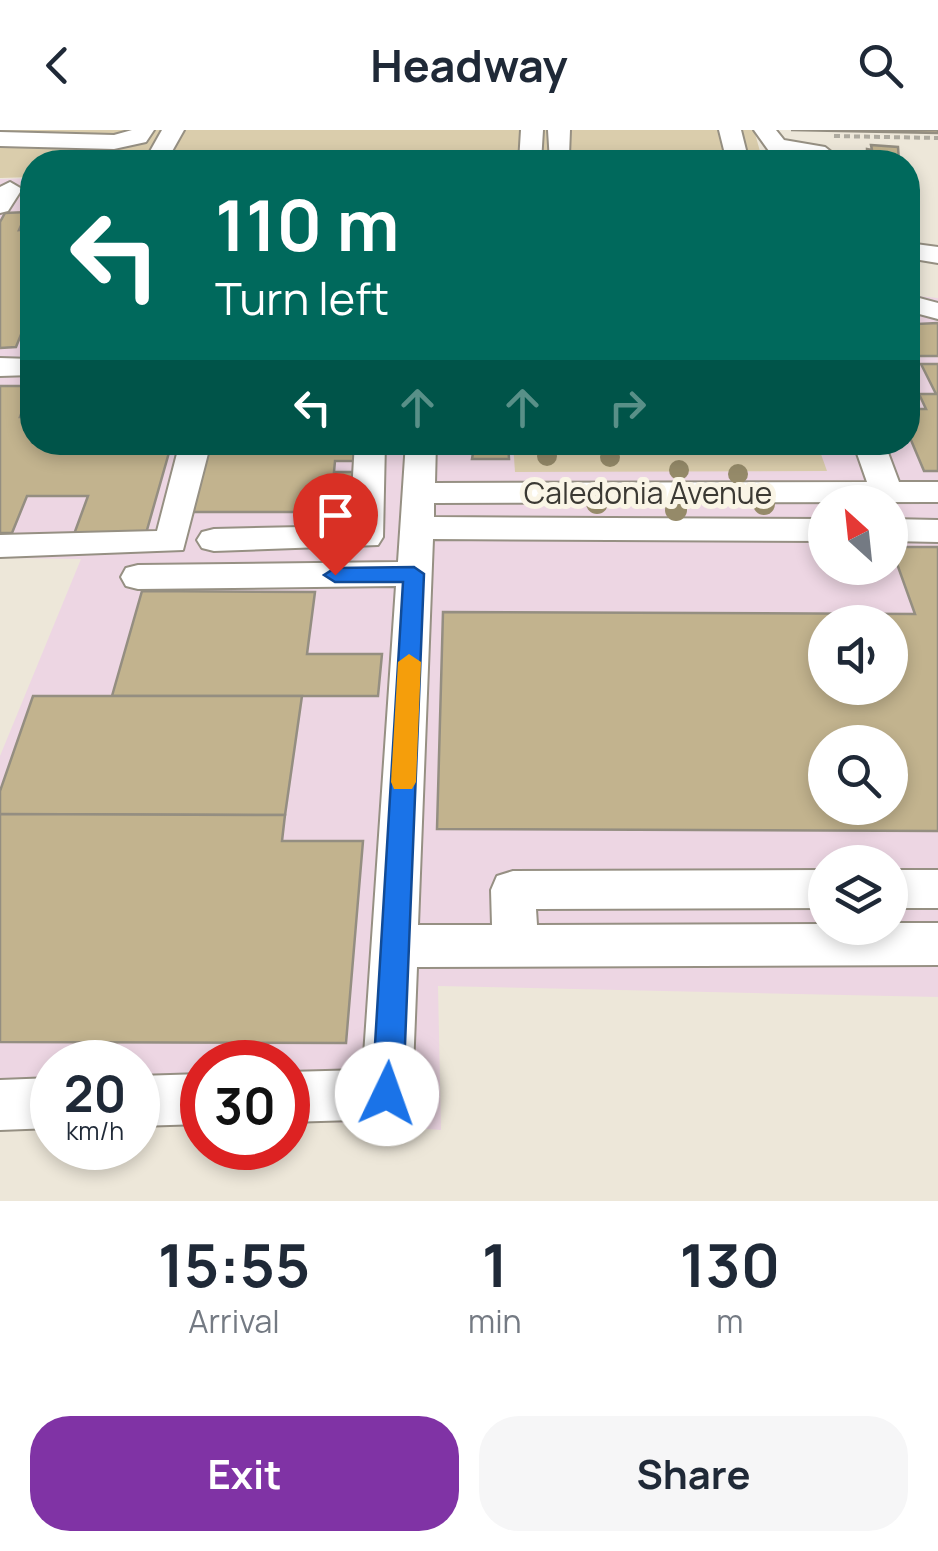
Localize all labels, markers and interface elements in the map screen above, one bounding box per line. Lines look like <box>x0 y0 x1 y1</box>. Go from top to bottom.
text: Headway <box>370 34 568 96</box>
icon: back <box>30 38 85 93</box>
icon: search <box>853 38 908 93</box>
text: 110 m <box>215 176 399 272</box>
icon: left <box>50 190 180 320</box>
text: Turn left <box>215 267 389 329</box>
icon: left <box>285 380 340 435</box>
icon: ahead <box>390 380 445 435</box>
icon: ahead <box>495 380 550 435</box>
icon: right <box>600 380 655 435</box>
street label: Caledonia Avenue <box>524 472 772 513</box>
pin <box>293 473 378 576</box>
north arrow <box>808 485 908 585</box>
map controls <box>808 485 908 945</box>
icon: arrive <box>308 488 363 543</box>
button: sound <box>808 605 908 705</box>
button: search <box>808 725 908 825</box>
button: layers <box>808 845 908 945</box>
speed limit sign: 30 <box>180 1040 310 1170</box>
position arrow <box>335 1042 439 1146</box>
text: 20 <box>64 1059 126 1127</box>
text: km/h <box>66 1113 124 1148</box>
text: 15:55 <box>158 1223 310 1305</box>
text: 1 <box>482 1223 508 1305</box>
text: 130 <box>679 1223 780 1305</box>
text: Arrival <box>188 1299 280 1343</box>
text: min <box>468 1299 522 1343</box>
text: m <box>716 1299 743 1343</box>
button: Exit <box>30 1416 459 1531</box>
button: Share <box>479 1416 908 1531</box>

